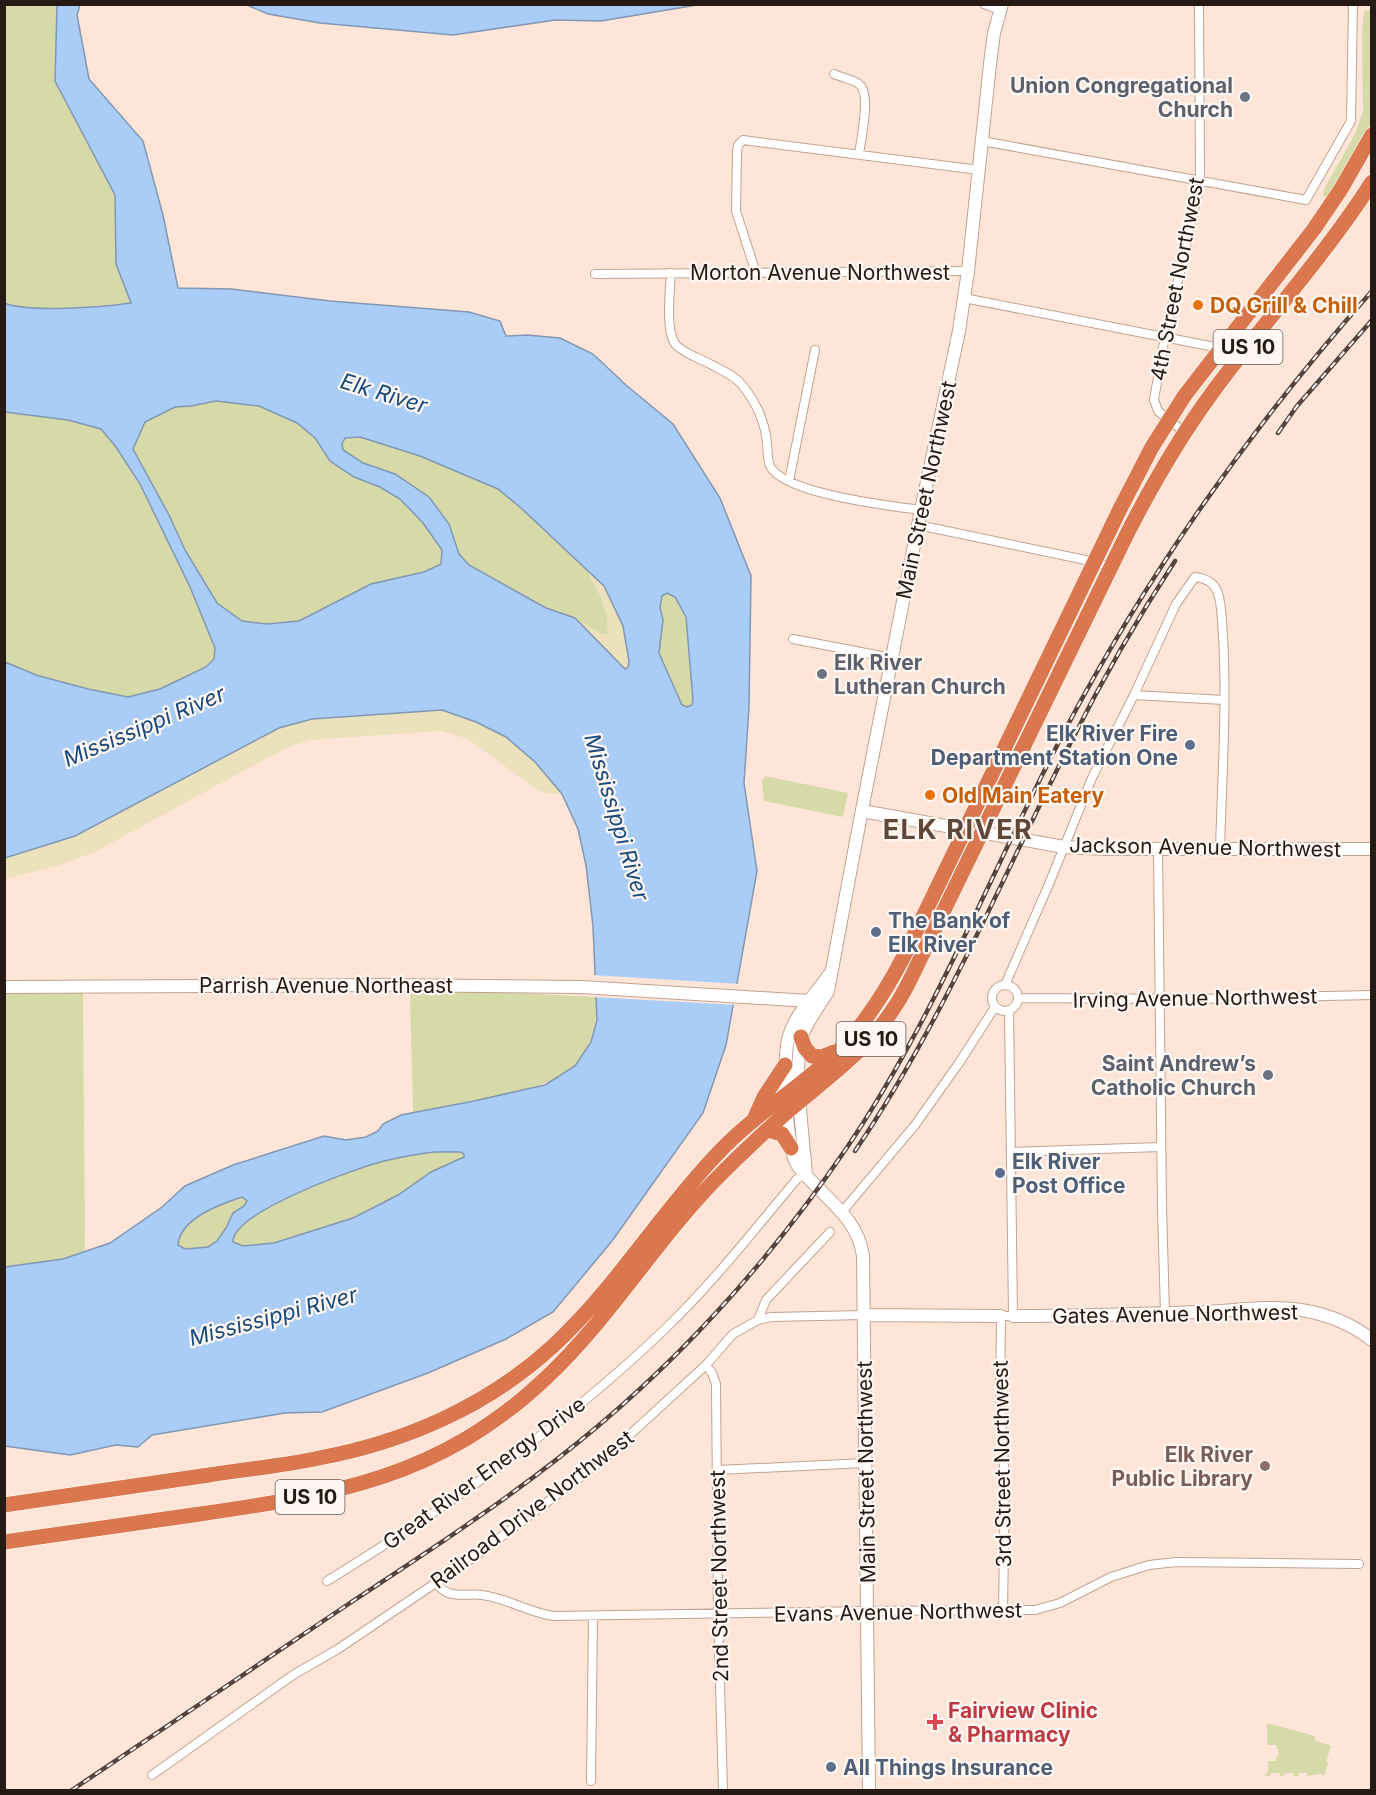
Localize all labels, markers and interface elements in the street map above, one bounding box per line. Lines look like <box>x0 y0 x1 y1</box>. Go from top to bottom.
place label: Union Congregational Church <box>1010 73 1233 122</box>
marker: Union Congregational Church <box>1238 90 1252 104</box>
street label: 4th Street Northwest <box>1145 175 1209 383</box>
street label: Morton Avenue Northwest <box>690 260 950 285</box>
place label: DQ Grill & Chill <box>1210 293 1358 318</box>
marker: DQ Grill & Chill <box>1191 298 1205 312</box>
road number: US 10 <box>1214 330 1282 364</box>
water label: Elk River <box>338 368 431 419</box>
street label: Main Street Northwest <box>891 379 961 601</box>
place label: Elk River Lutheran Church <box>834 650 1006 699</box>
marker: Elk River Lutheran Church <box>815 667 829 681</box>
water label: Mississippi River <box>59 680 229 772</box>
place label: Elk River Fire Department Station One <box>931 721 1178 770</box>
water label: Mississippi River <box>579 730 655 904</box>
marker: Elk River Fire Department Station One <box>1183 738 1197 752</box>
place label: Old Main Eatery <box>942 783 1104 808</box>
marker: Old Main Eatery <box>923 788 937 802</box>
district label: ELK RIVER <box>883 813 1033 846</box>
street label: Jackson Avenue Northwest <box>1069 832 1341 862</box>
place label: The Bank of Elk River <box>888 908 1011 957</box>
marker: The Bank of Elk River <box>869 925 883 939</box>
street label: Parrish Avenue Northeast <box>199 973 453 998</box>
street label: Irving Avenue Northwest <box>1073 983 1318 1013</box>
road number: US 10 <box>836 1022 906 1056</box>
place label: Saint Andrew’s Catholic Church <box>1091 1051 1256 1100</box>
marker: Saint Andrew’s Catholic Church <box>1261 1068 1275 1082</box>
place label: Elk River Post Office <box>1012 1149 1126 1198</box>
marker: Elk River Post Office <box>993 1166 1007 1180</box>
water label: Mississippi River <box>186 1281 361 1351</box>
street label: Gates Avenue Northwest <box>1052 1299 1298 1329</box>
street label: 3rd Street Northwest <box>988 1360 1016 1568</box>
street label: Main Street Northwest <box>852 1361 880 1583</box>
street label: Great River Energy Drive <box>378 1391 590 1555</box>
street label: Railroad Drive Northwest <box>426 1425 638 1593</box>
place label: Elk River Public Library <box>1112 1442 1253 1491</box>
marker: Elk River Public Library <box>1258 1459 1272 1473</box>
street label: 2nd Street Northwest <box>705 1470 733 1682</box>
road number: US 10 <box>276 1480 344 1514</box>
street label: Evans Avenue Northwest <box>774 1597 1022 1627</box>
place label: Fairview Clinic & Pharmacy <box>948 1698 1098 1747</box>
marker: Fairview Clinic & Pharmacy <box>926 1713 944 1731</box>
place label: All Things Insurance <box>843 1755 1053 1780</box>
marker: All Things Insurance <box>824 1760 838 1774</box>

